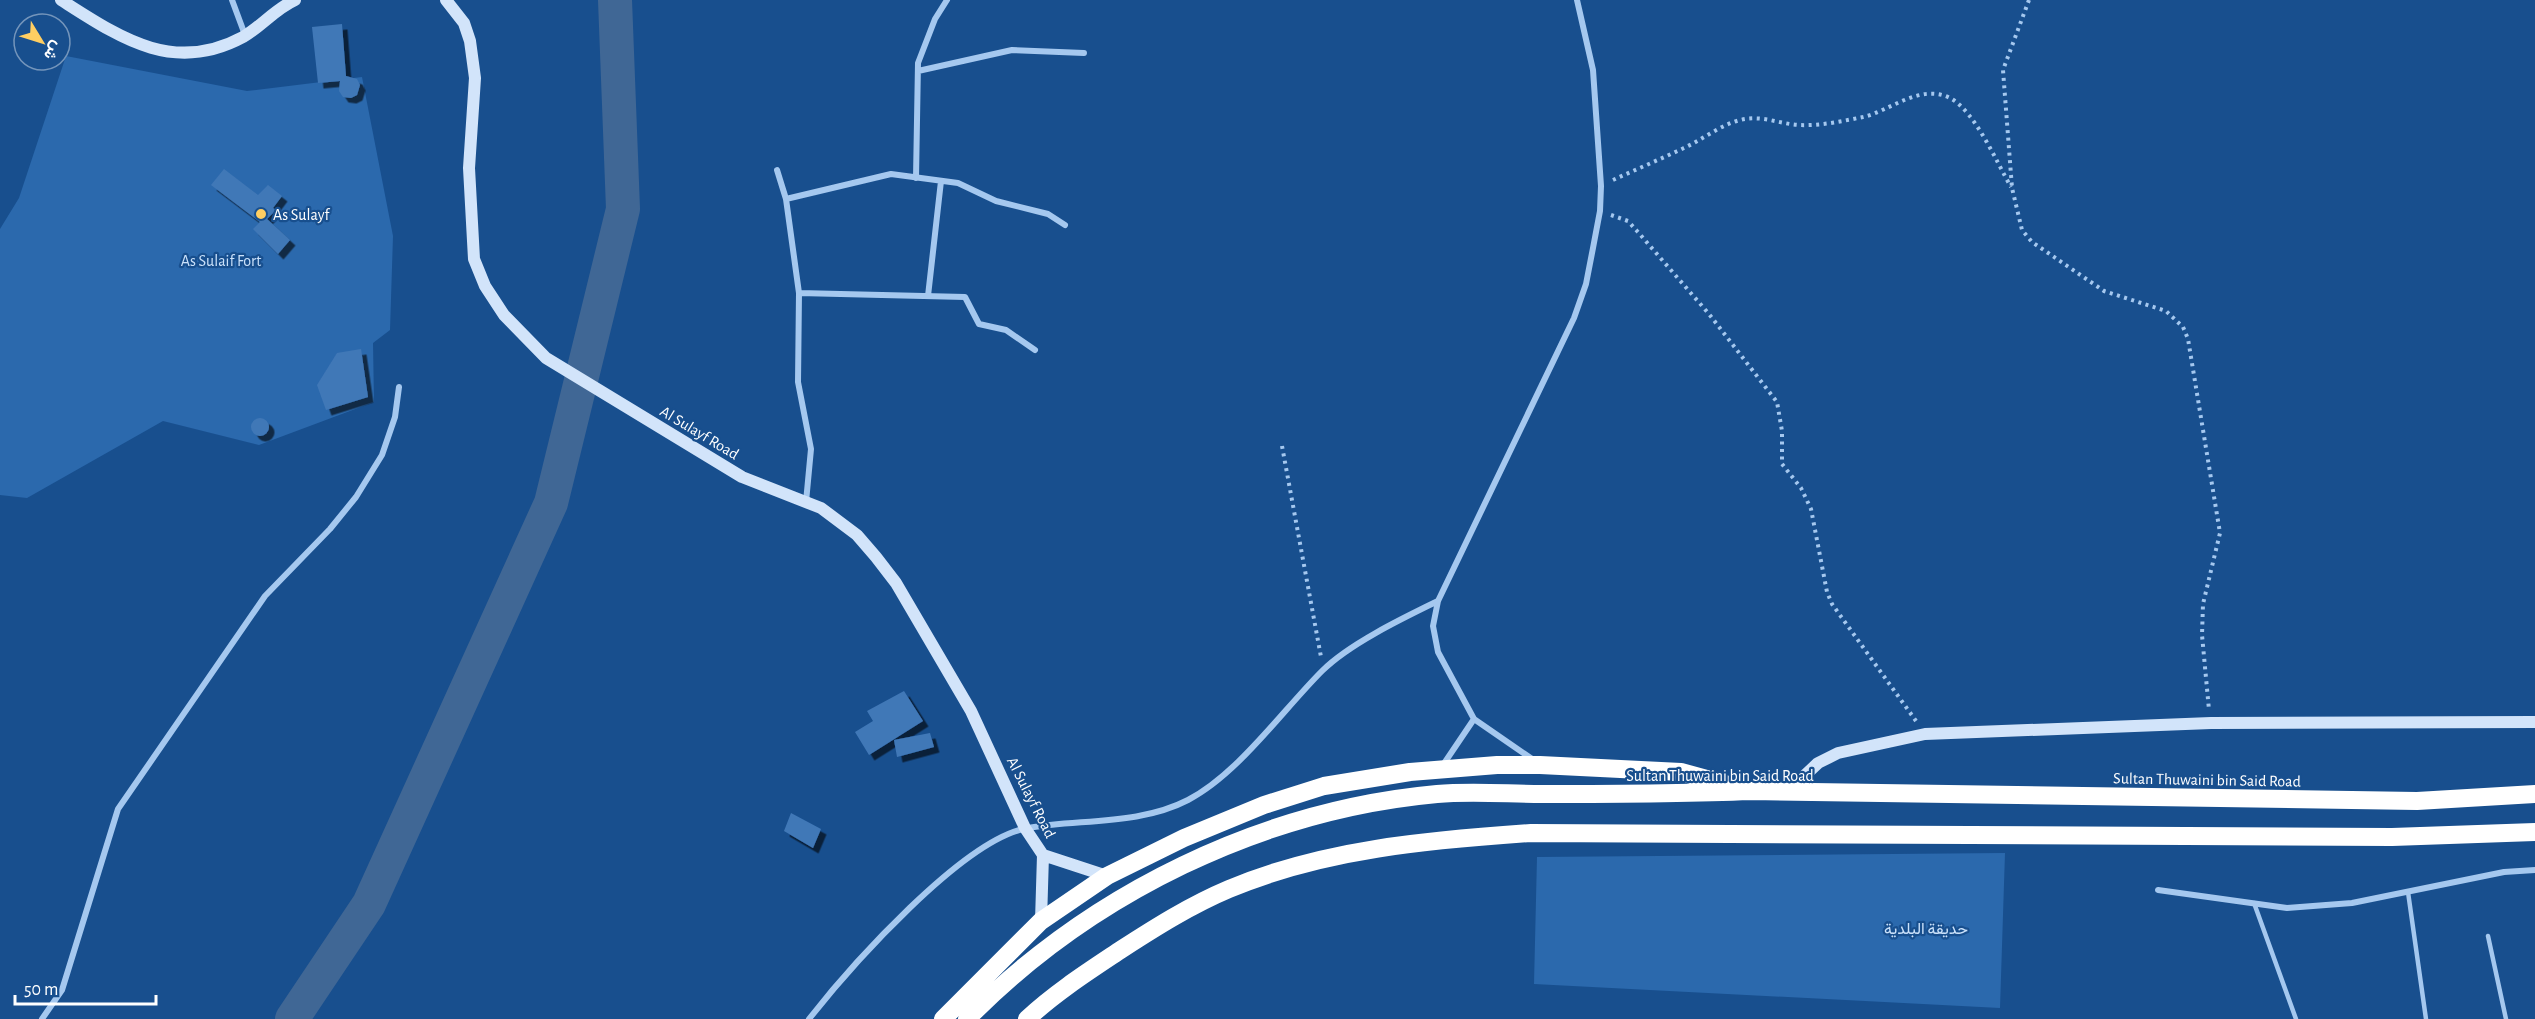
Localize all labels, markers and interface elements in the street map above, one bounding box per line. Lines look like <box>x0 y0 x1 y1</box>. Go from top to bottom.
north arrow <box>12 12 72 72</box>
text: ش <box>40 37 65 63</box>
marker: As Sulayf <box>254 207 268 221</box>
place label: As Sulayf <box>273 207 330 224</box>
park label: As Sulaif Fort <box>181 253 261 269</box>
street label: Al Sulayf Road <box>657 403 742 463</box>
street label: Al Sulayf Road <box>1003 754 1058 841</box>
street label: Sultan Thuwaini bin Said Road <box>1626 768 1814 784</box>
street label: Sultan Thuwaini bin Said Road <box>2113 770 2301 790</box>
park label: حديقة البلدية <box>1884 921 1968 938</box>
scale bar <box>15 968 156 1006</box>
text: 50 m <box>24 981 58 999</box>

